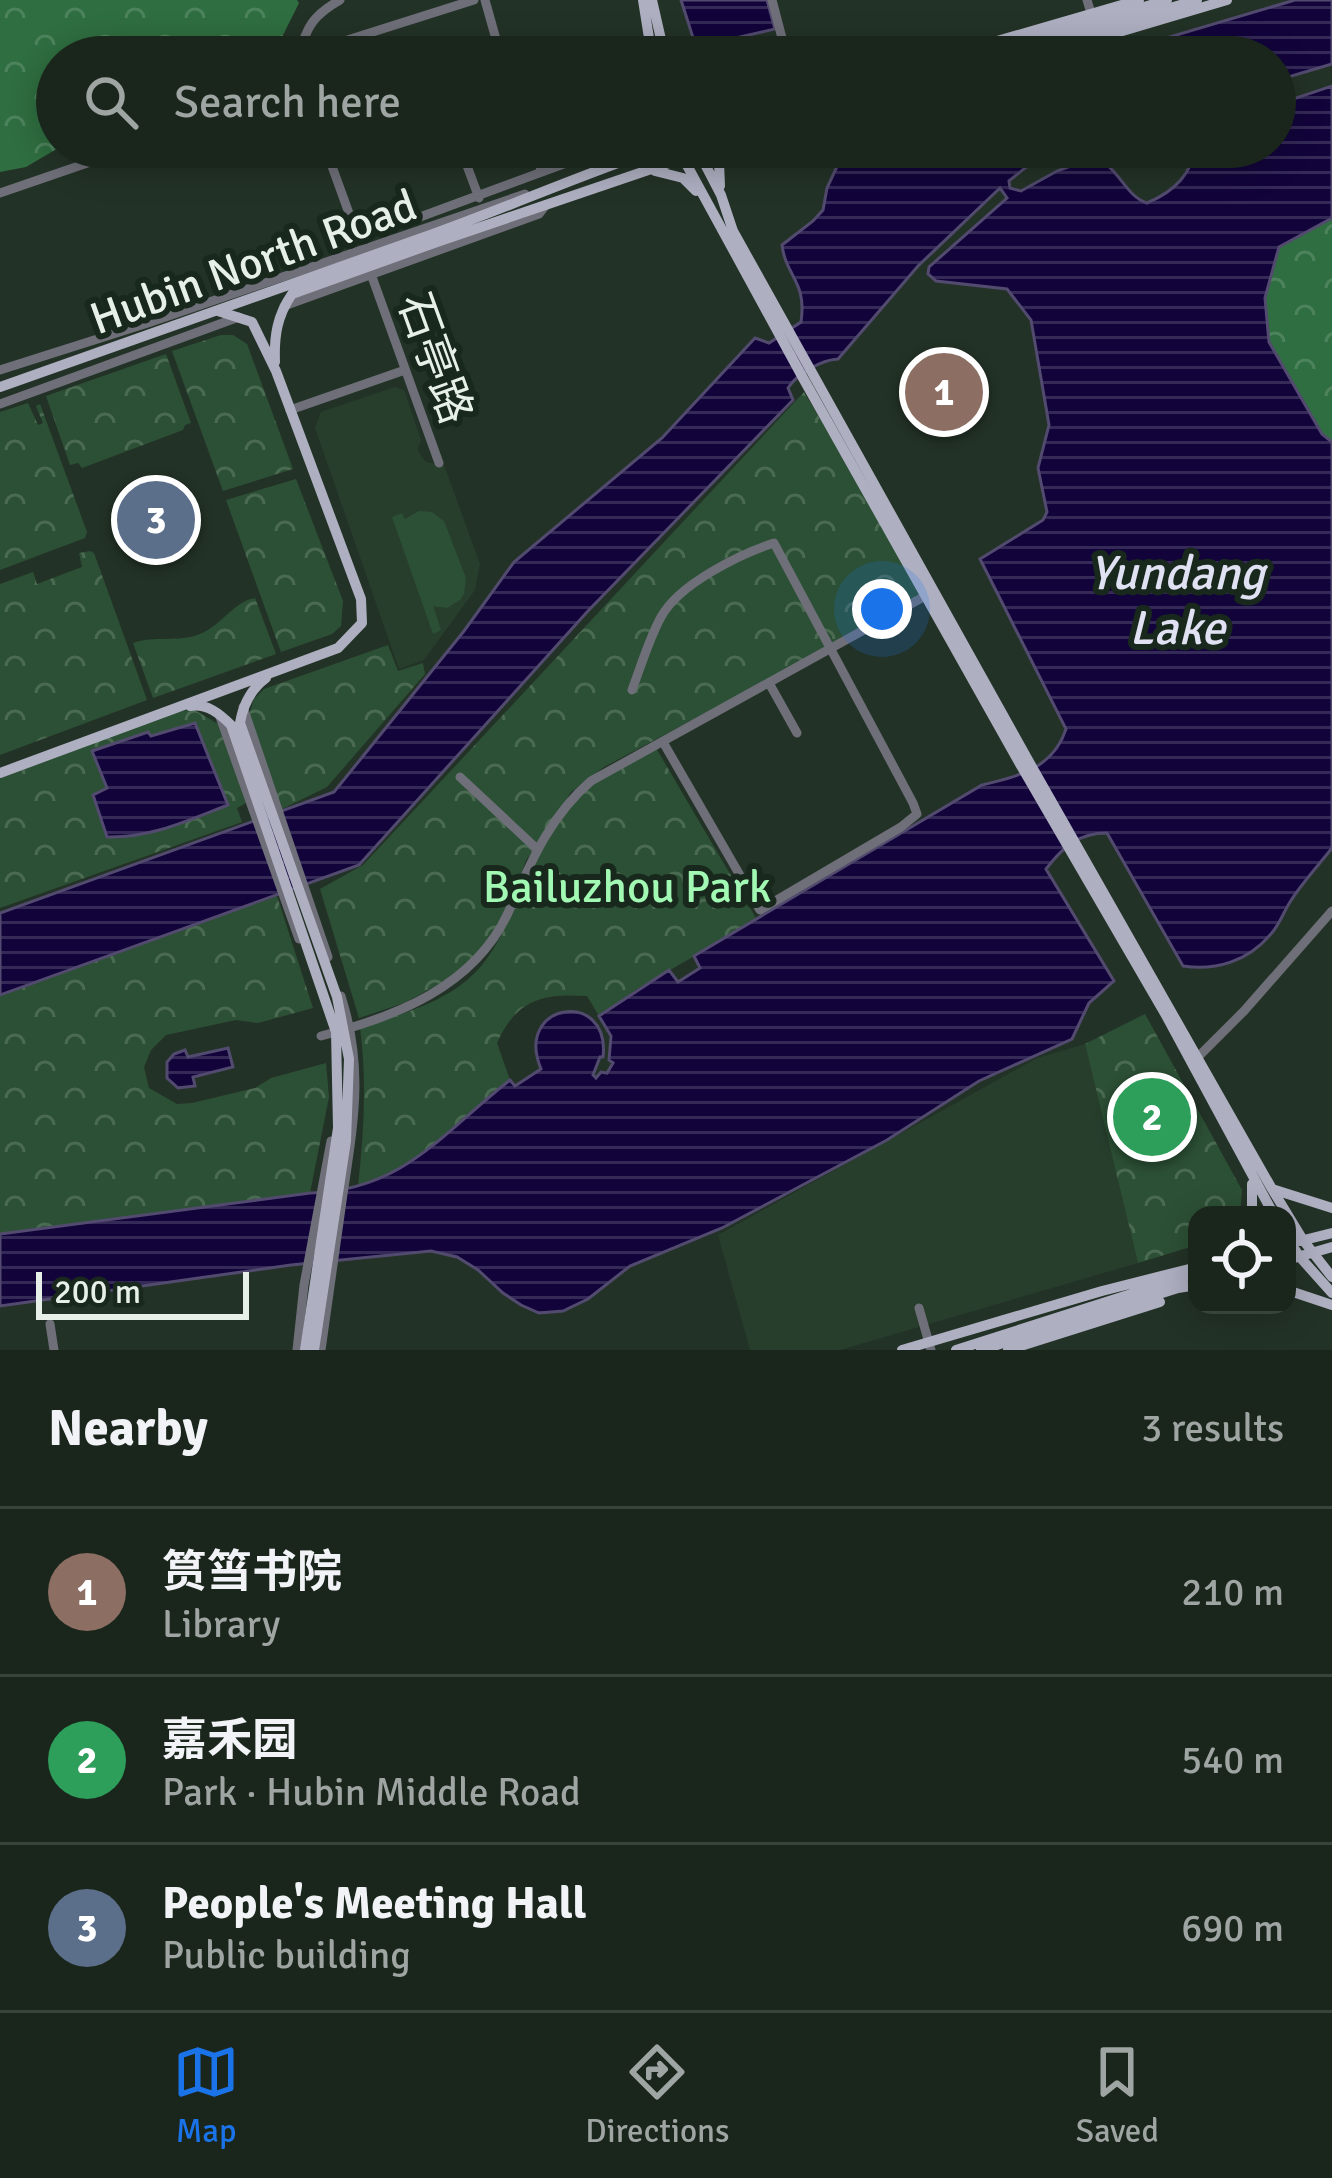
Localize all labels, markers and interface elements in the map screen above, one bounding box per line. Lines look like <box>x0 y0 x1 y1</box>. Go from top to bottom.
search box <box>36 36 1296 168</box>
icon: search <box>78 69 144 135</box>
text: Search here <box>174 75 401 130</box>
street label: Hubin North Road <box>83 178 424 347</box>
street label: 石亭路 <box>386 286 484 431</box>
pin: 1 <box>905 347 983 437</box>
pin: 3 <box>117 475 195 565</box>
water label: Yundang Lake <box>1089 544 1269 658</box>
your location <box>852 579 912 639</box>
park label: Bailuzhou Park <box>483 860 771 915</box>
pin: 2 <box>1113 1072 1191 1162</box>
map controls <box>1188 1206 1296 1314</box>
button: locate <box>1188 1206 1296 1314</box>
scale bar <box>36 1266 249 1319</box>
text: 200 m <box>54 1272 141 1313</box>
text: Nearby <box>48 1397 208 1460</box>
text: 3 results <box>1141 1404 1284 1452</box>
text: 筼筜书院 <box>162 1545 342 1600</box>
text: 1 <box>76 1568 98 1616</box>
text: 210 m <box>1181 1568 1284 1616</box>
text: Library <box>162 1600 280 1648</box>
text: 嘉禾园 <box>162 1713 297 1768</box>
text: 2 <box>76 1736 98 1784</box>
text: 540 m <box>1181 1736 1284 1784</box>
text: Park · Hubin Middle Road <box>162 1768 581 1816</box>
text: People's Meeting Hall <box>162 1876 587 1931</box>
text: 3 <box>76 1904 98 1952</box>
text: 690 m <box>1181 1904 1284 1952</box>
text: Public building <box>162 1931 411 1979</box>
tab: Map <box>173 2039 239 2152</box>
tab: Directions <box>585 2039 730 2152</box>
tab: Saved <box>1076 2039 1159 2152</box>

